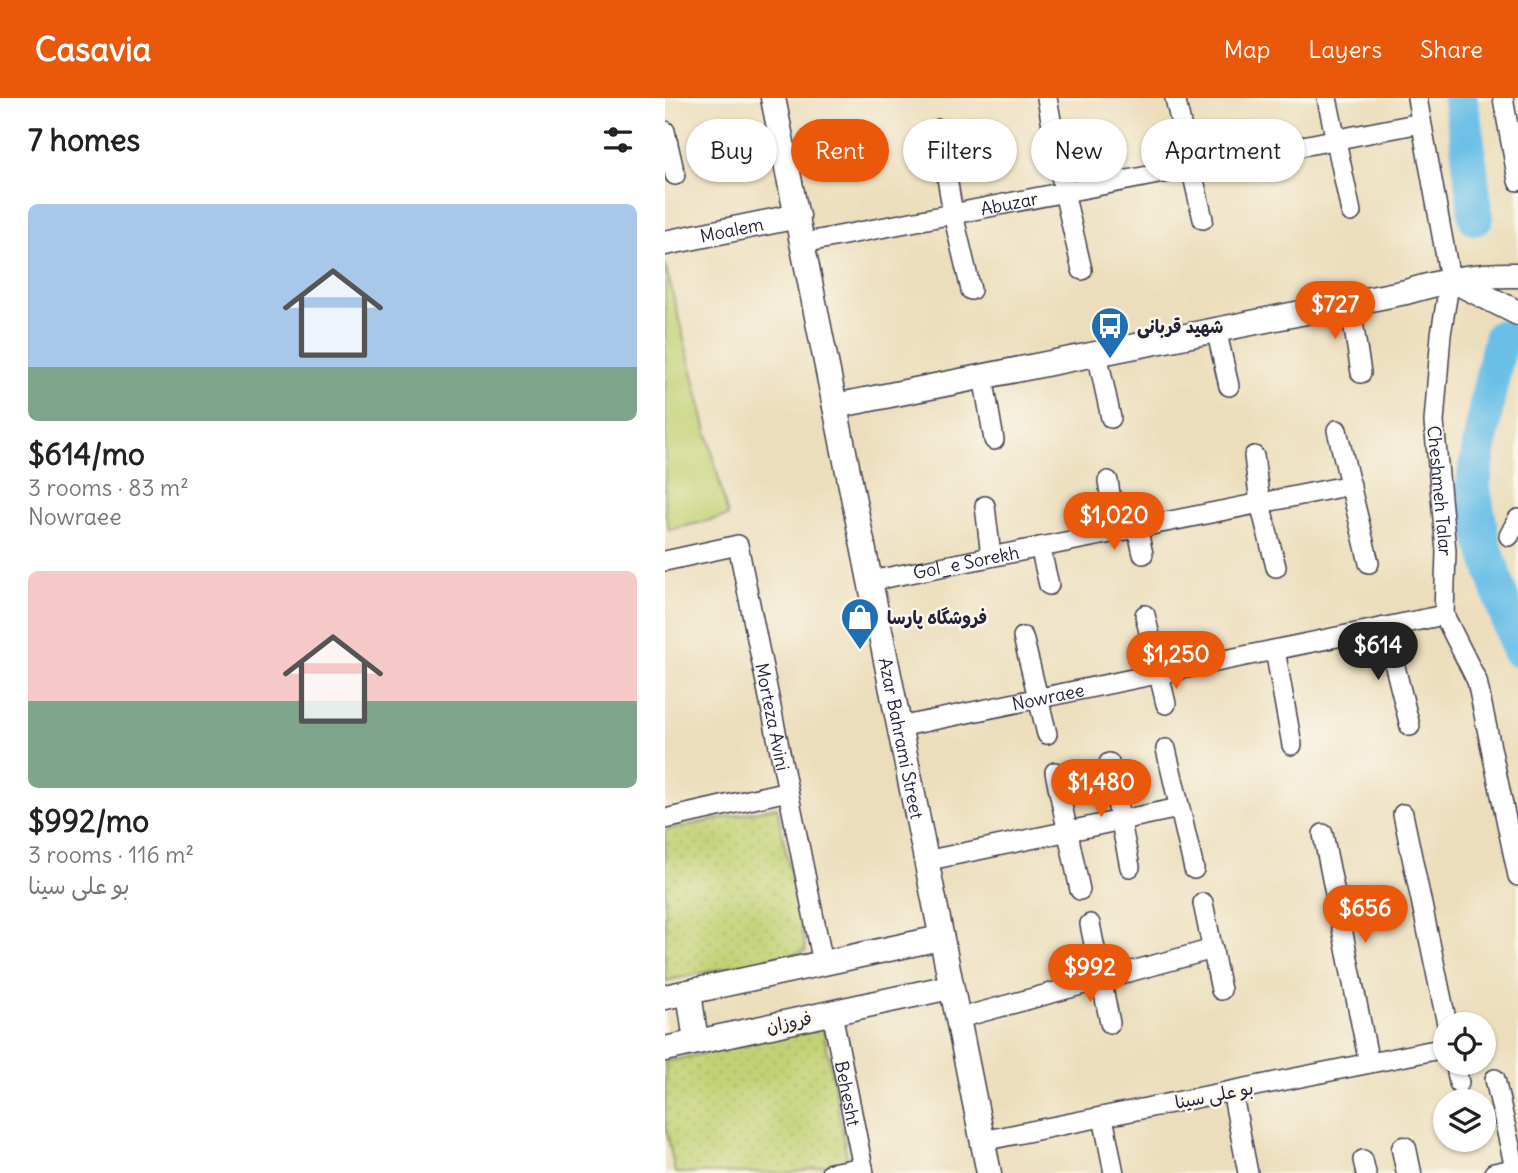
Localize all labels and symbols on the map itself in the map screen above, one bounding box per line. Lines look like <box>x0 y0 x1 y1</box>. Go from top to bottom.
street label: Abuzar <box>978 186 1041 220</box>
street label: Moalem <box>698 212 766 247</box>
pin: $727 <box>1294 282 1376 341</box>
bus stop icon: شهید قربانی <box>1089 305 1131 360</box>
place label: شهید قربانی <box>1137 315 1223 339</box>
street label: Cheshmeh Talar <box>1423 424 1458 557</box>
pin: $1,020 <box>1057 492 1171 552</box>
street label: Gol_e Sorekh <box>911 540 1021 584</box>
shop icon: فروشگاه پارسا <box>839 596 881 651</box>
place label: فروشگاه پارسا <box>887 606 987 630</box>
pin: $614 <box>1337 622 1419 682</box>
pin: $1,250 <box>1119 632 1233 691</box>
street label: Azar Bahrami Street <box>874 655 929 821</box>
street label: Morteza Avini <box>751 661 795 773</box>
street label: Nowraee <box>1010 678 1086 715</box>
pin: $1,480 <box>1044 760 1158 819</box>
pin: $656 <box>1324 886 1406 945</box>
pin: $992 <box>1049 944 1131 1004</box>
street label: فروزان <box>764 1006 814 1038</box>
street label: Behesht <box>830 1059 866 1128</box>
street label: بو علی سینا <box>1173 1076 1255 1114</box>

